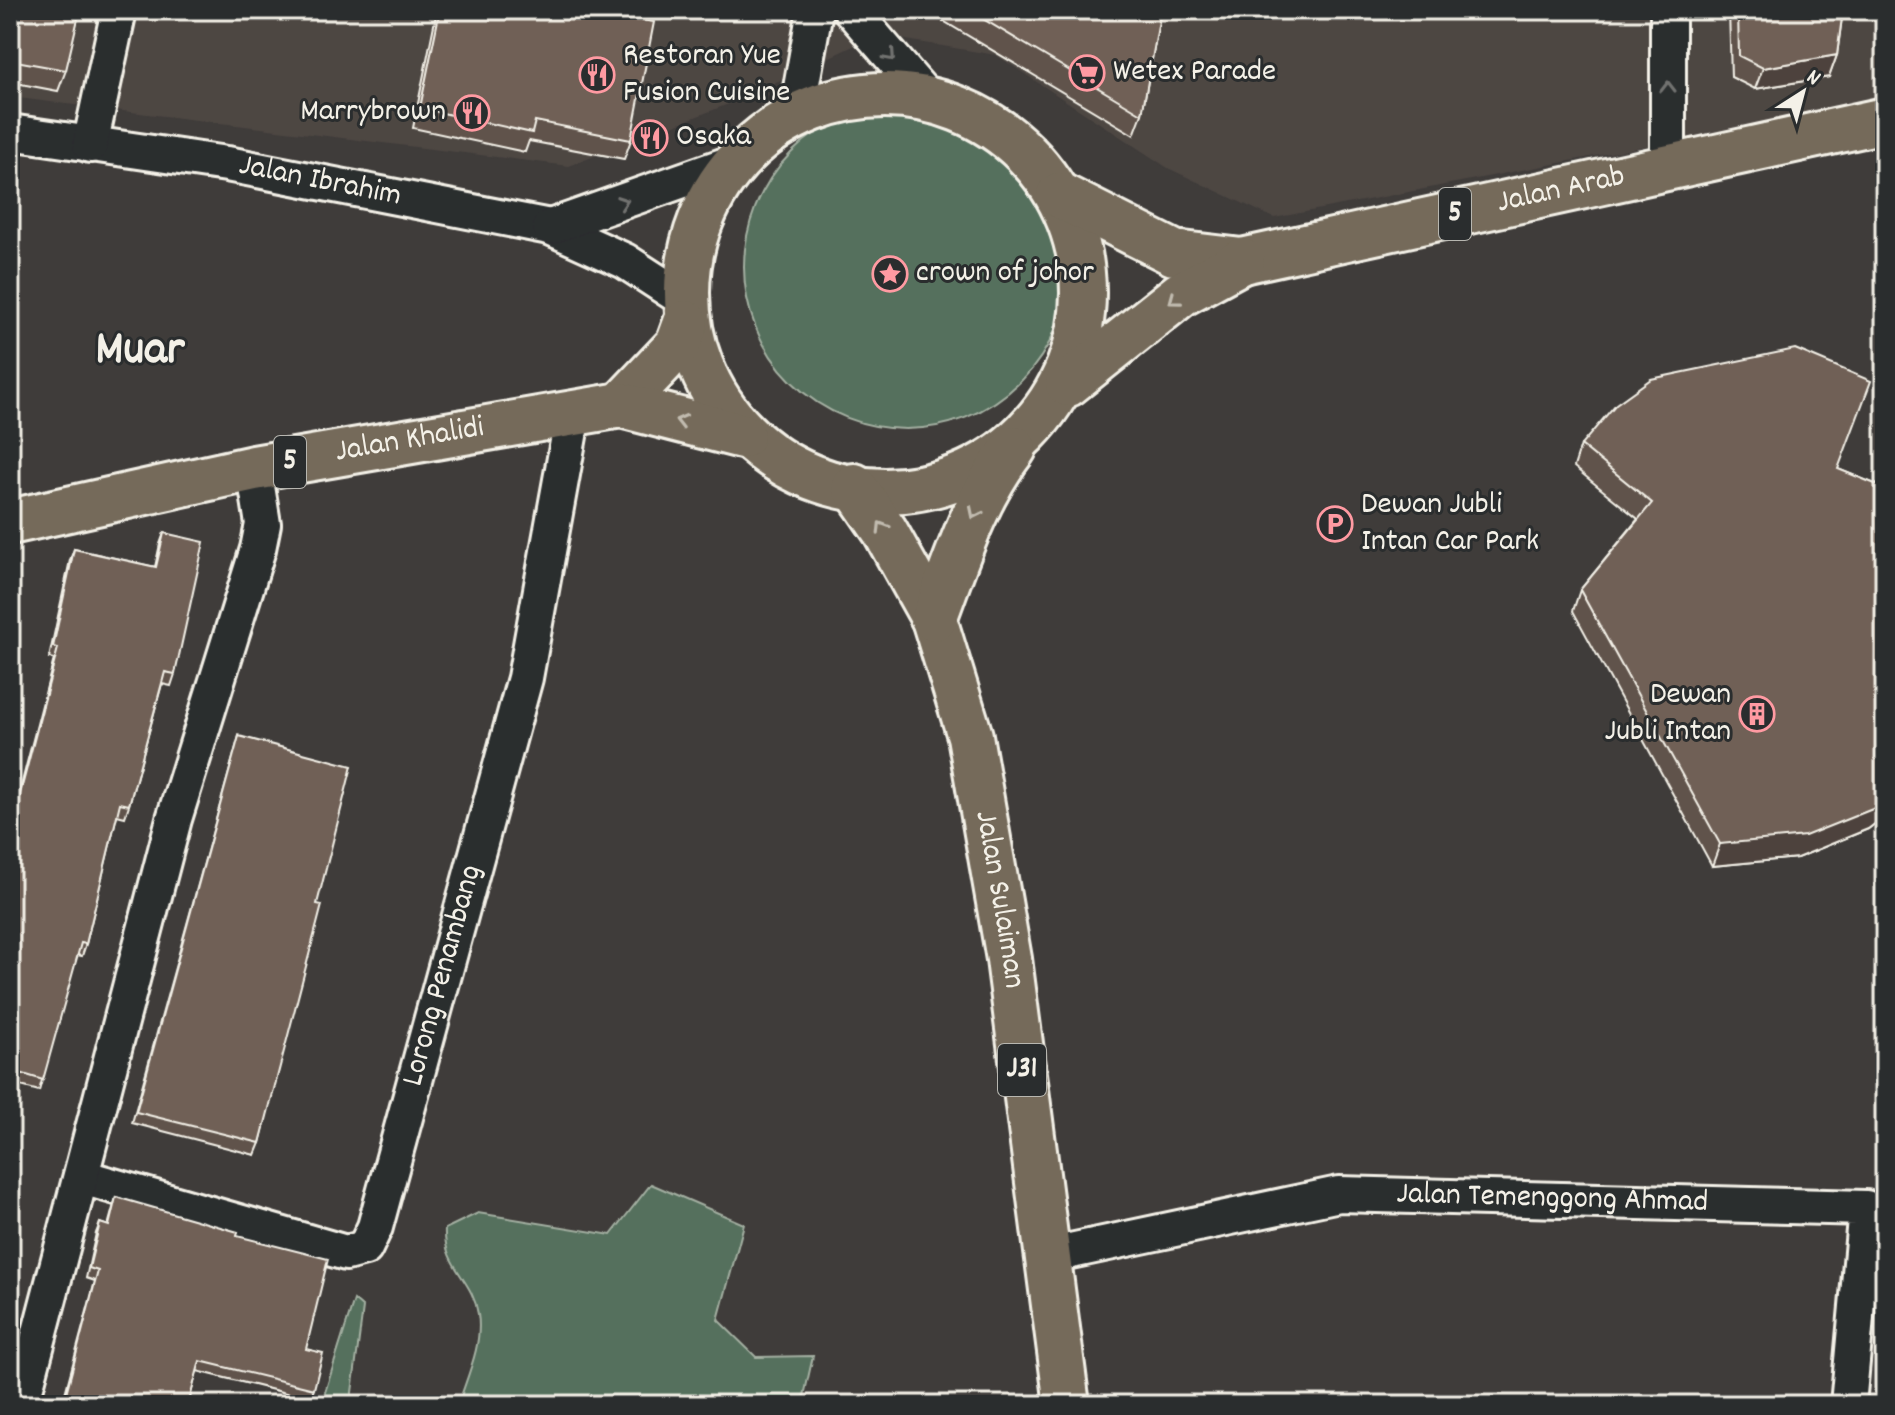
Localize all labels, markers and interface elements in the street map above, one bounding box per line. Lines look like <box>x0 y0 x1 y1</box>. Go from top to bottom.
place label: Restoran Yue Fusion Cuisine <box>623 34 790 117</box>
one-way arrow <box>881 46 895 61</box>
place label: Wetex Parade <box>1113 50 1276 96</box>
north arrow <box>1763 52 1843 132</box>
supermarket icon: Wetex Parade <box>1068 54 1106 92</box>
restaurant icon: Restoran Yue Fusion Cuisine <box>578 56 616 94</box>
text: N <box>1799 63 1826 94</box>
one-way arrow <box>1659 80 1677 93</box>
place label: Marrybrown <box>300 90 446 136</box>
restaurant icon: Marrybrown <box>453 94 491 132</box>
place label: Osaka <box>676 115 752 161</box>
restaurant icon: Osaka <box>631 119 669 157</box>
street label: Jalan Ibrahim <box>235 144 405 220</box>
street label: Jalan Arab <box>1493 155 1629 227</box>
road number: 5 <box>1439 188 1471 240</box>
one-way arrow <box>616 195 630 211</box>
place label: crown of johor <box>916 251 1094 297</box>
place icon: crown of johor <box>871 255 909 293</box>
one-way arrow <box>1169 290 1183 305</box>
district label: Muar <box>95 318 186 387</box>
street label: Jalan Khalidi <box>332 406 488 477</box>
one-way arrow <box>675 413 689 430</box>
road number: 5 <box>274 436 306 488</box>
place label: Dewan Jubli Intan Car Park <box>1361 483 1539 566</box>
one-way arrow <box>969 505 985 519</box>
parking icon: Dewan Jubli Intan Car Park <box>1316 505 1354 543</box>
one-way arrow <box>877 521 892 536</box>
place label: Dewan Jubli Intan <box>1605 673 1731 756</box>
building icon: Dewan Jubli Intan <box>1738 695 1776 733</box>
street label: Jalan Sulaiman <box>961 807 1036 991</box>
street label: Lorong Penambang <box>391 860 496 1092</box>
road number: J31 <box>998 1044 1046 1096</box>
street label: Jalan Temenggong Ahmad <box>1396 1173 1709 1227</box>

